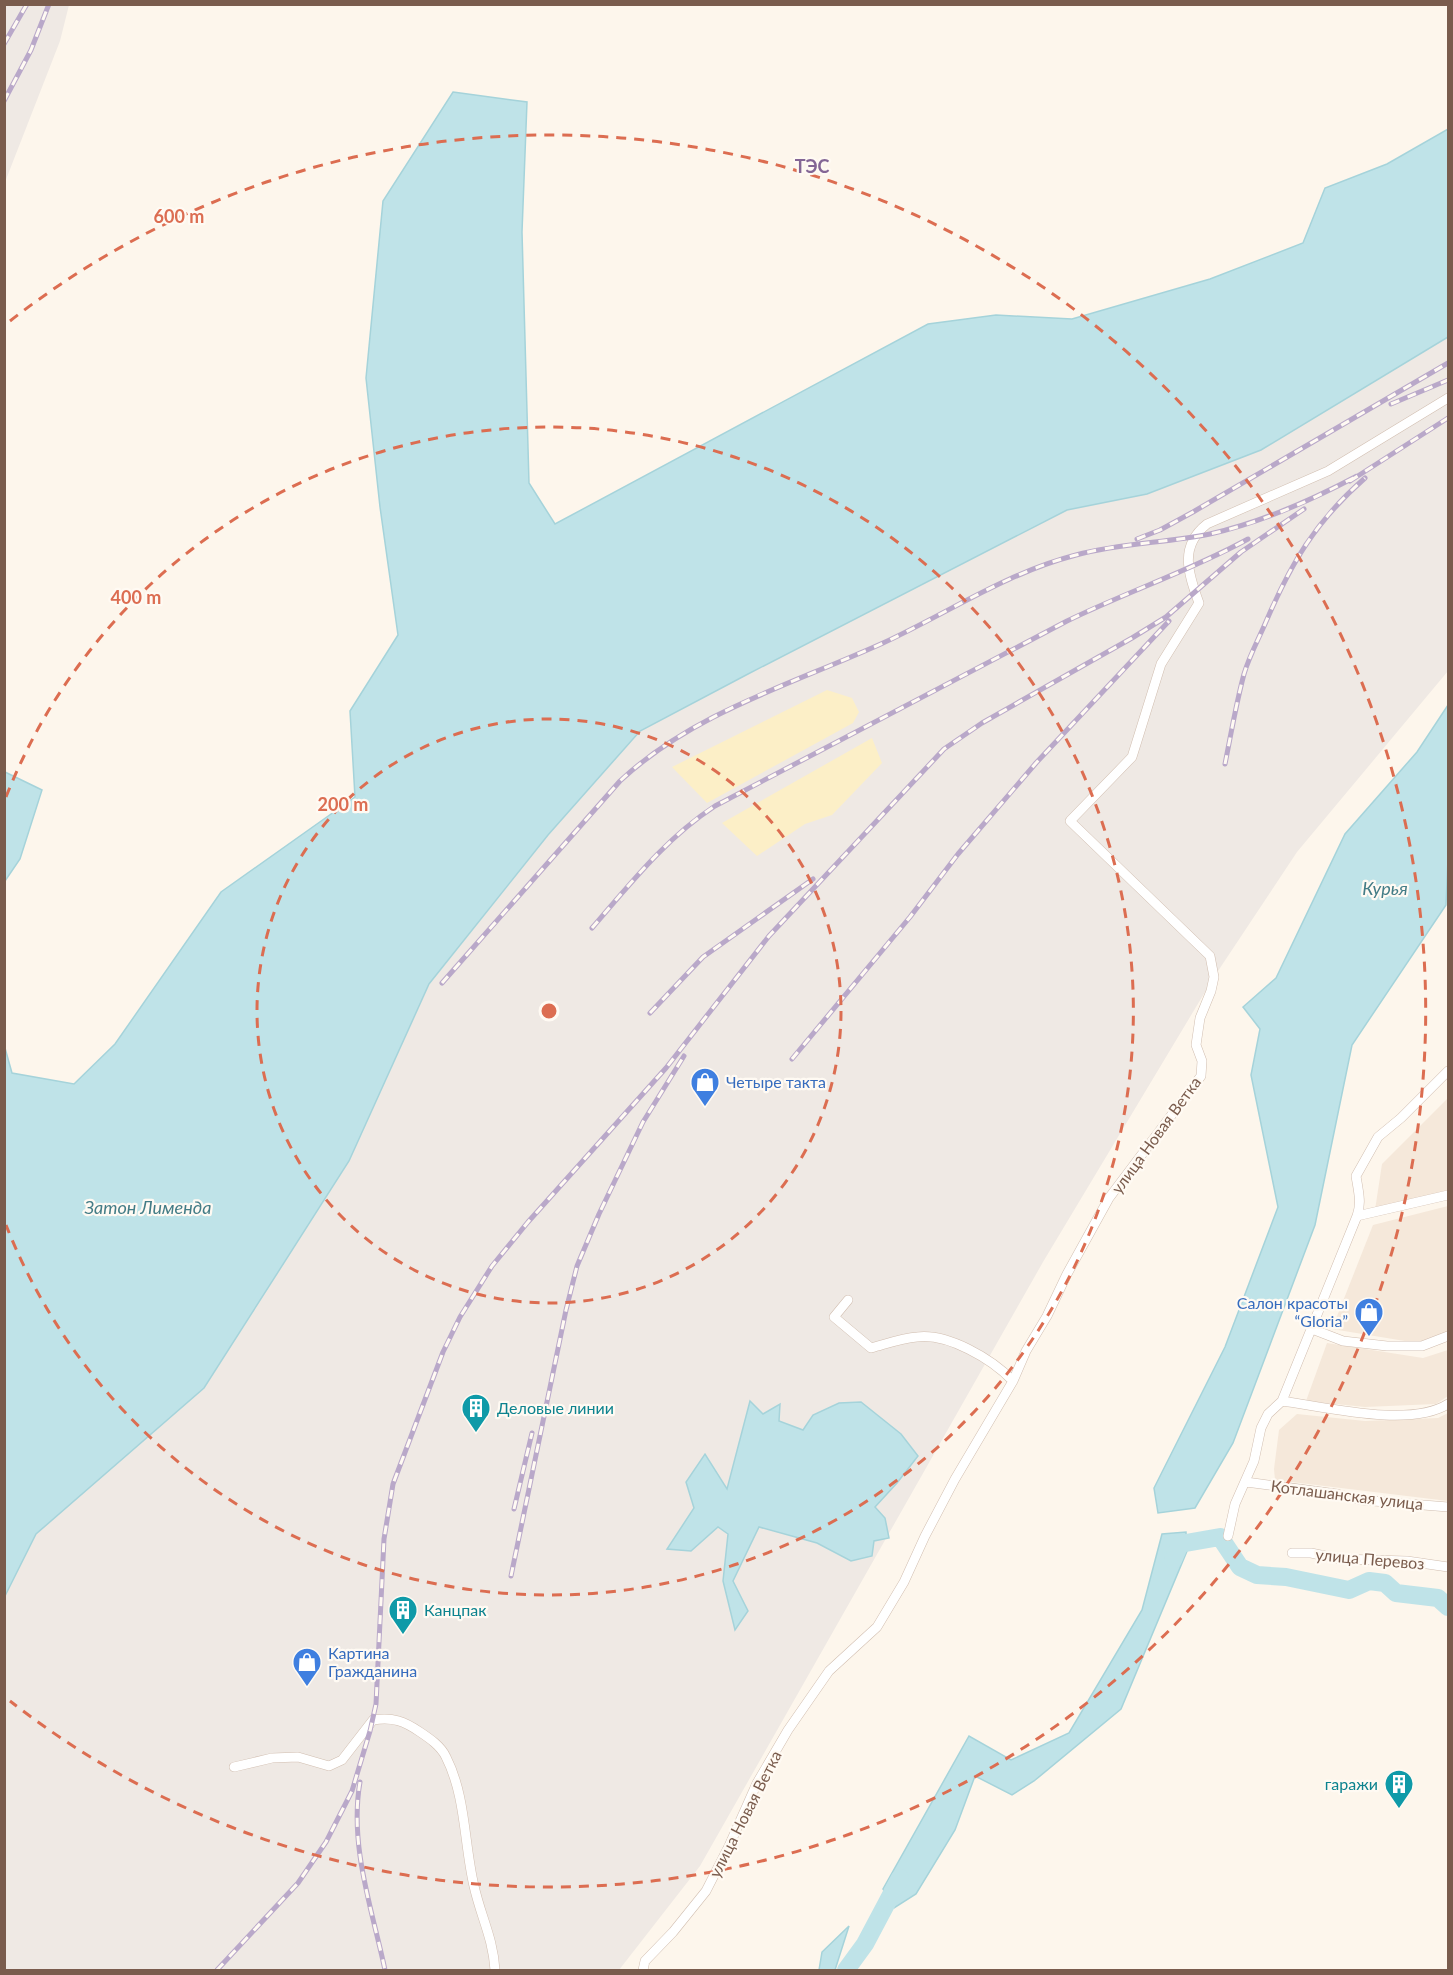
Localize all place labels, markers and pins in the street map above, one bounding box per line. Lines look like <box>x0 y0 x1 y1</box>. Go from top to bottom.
centre of rings <box>539 1001 559 1021</box>
shop icon: Четыре такта <box>689 1066 721 1108</box>
place label: Четыре такта <box>726 1072 826 1091</box>
place label: Салон красоты “Gloria” <box>1237 1293 1348 1330</box>
shop icon: Салон красоты “Gloria” <box>1353 1296 1385 1338</box>
building icon: Деловые линии <box>460 1392 492 1434</box>
place label: Деловые линии <box>497 1398 614 1417</box>
building icon: Канцпак <box>387 1594 419 1636</box>
place label: Канцпак <box>424 1600 487 1619</box>
place label: Картина Гражданина <box>328 1643 417 1680</box>
shop icon: Картина Гражданина <box>291 1646 323 1688</box>
building icon: гаражи <box>1383 1768 1415 1810</box>
place label: гаражи <box>1325 1774 1378 1793</box>

